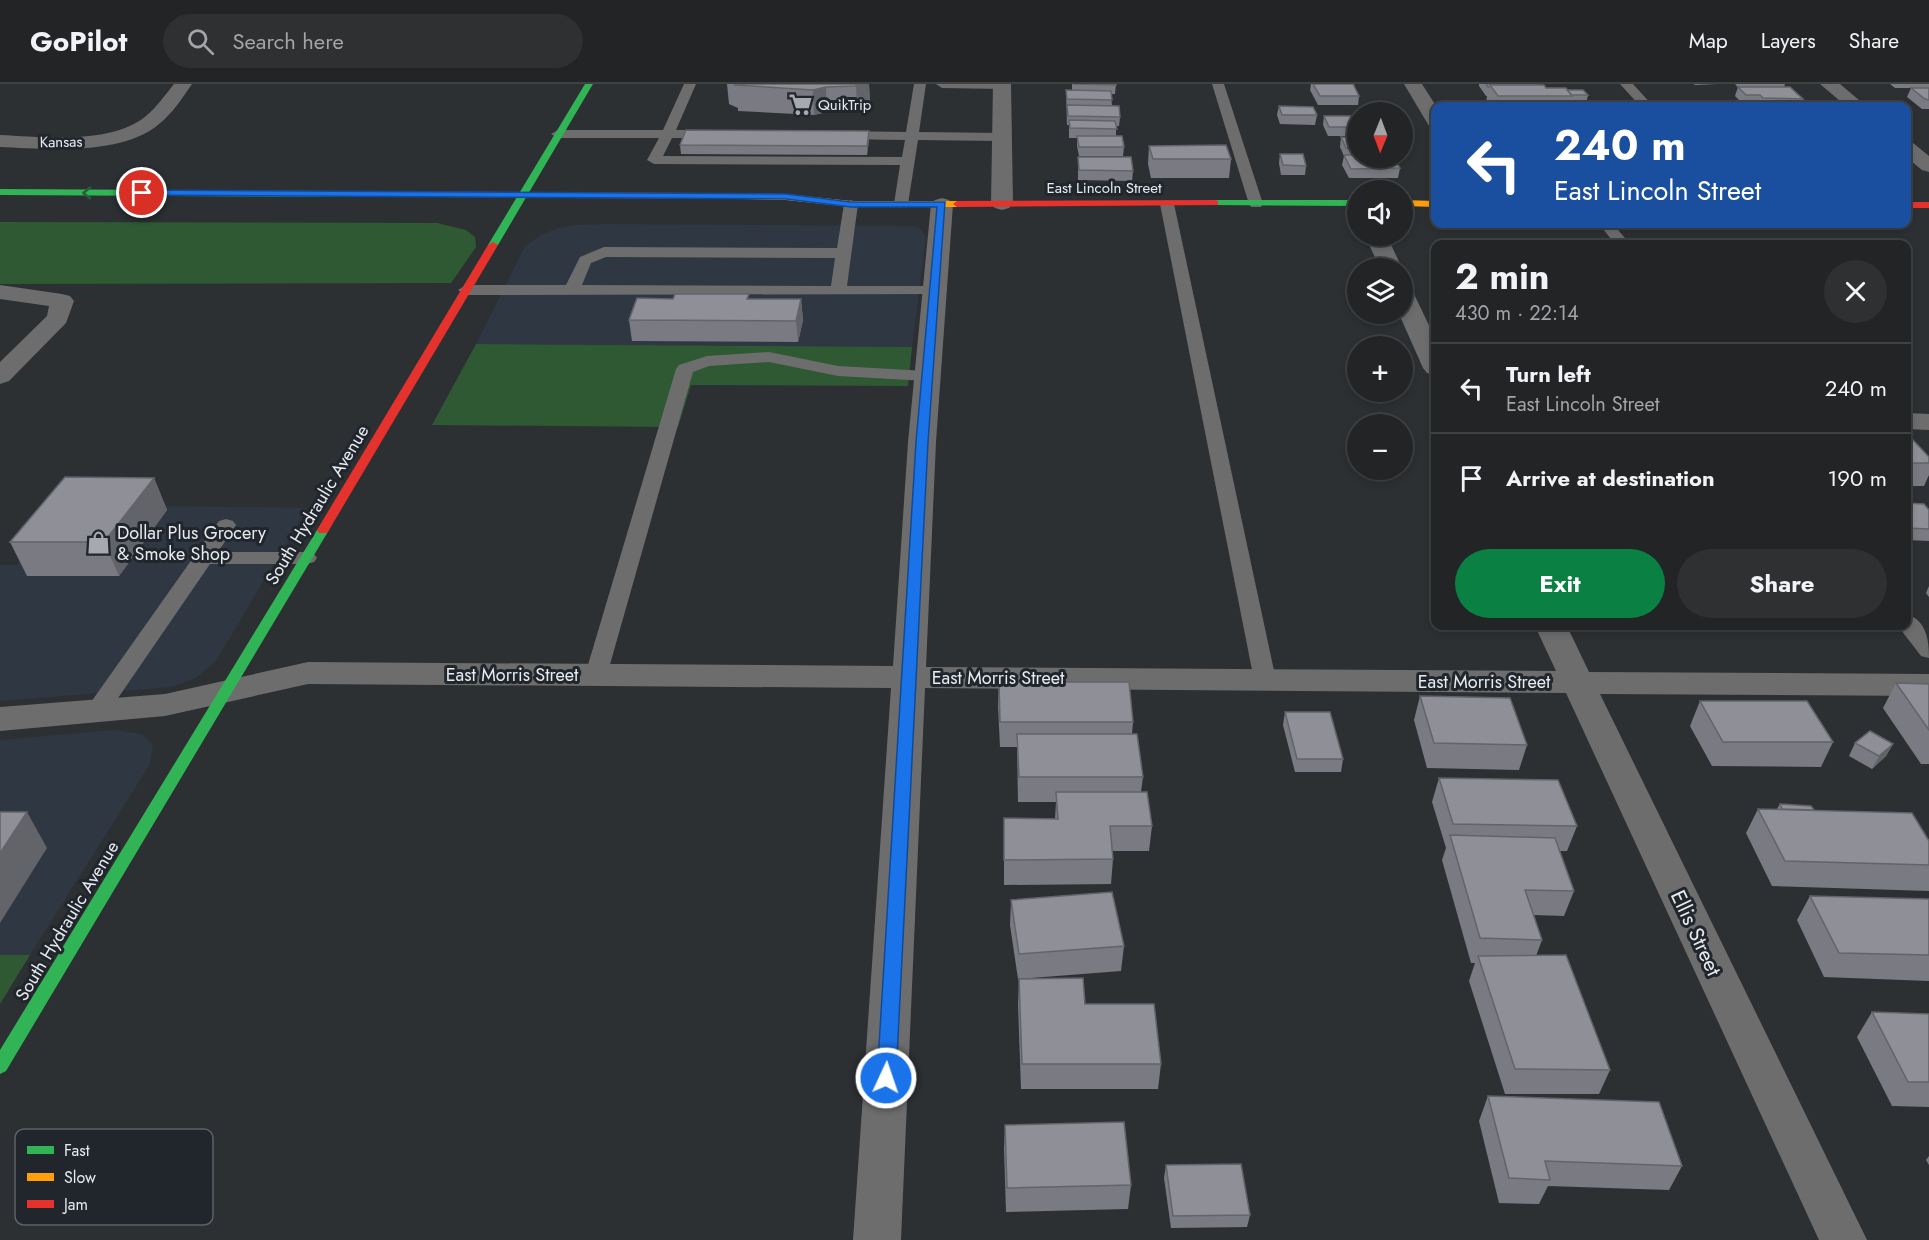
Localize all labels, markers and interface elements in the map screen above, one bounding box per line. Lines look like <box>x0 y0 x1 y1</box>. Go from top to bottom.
search box <box>163 14 583 68</box>
text: GoPilot <box>30 21 127 62</box>
icon: search <box>184 25 217 58</box>
text: Search here <box>232 25 344 57</box>
text: Map <box>1689 26 1728 56</box>
text: Layers <box>1761 26 1816 56</box>
text: Share <box>1849 26 1899 56</box>
supermarket icon: QuikTrip <box>787 92 813 118</box>
place label: QuikTrip <box>818 94 872 116</box>
north arrow <box>1347 102 1413 168</box>
map controls <box>1347 102 1413 480</box>
text: 240 m <box>1554 115 1686 176</box>
icon: left <box>1455 126 1533 204</box>
street label: Kansas <box>39 131 83 153</box>
pin <box>116 167 167 218</box>
text: East Lincoln Street <box>1554 171 1761 210</box>
icon: arrive <box>125 176 158 209</box>
street label: East Lincoln Street <box>1046 177 1162 199</box>
button: sound <box>1347 180 1413 246</box>
one-way arrow <box>82 187 91 199</box>
text: 2 min <box>1455 250 1550 302</box>
button: layers <box>1347 258 1413 324</box>
button: close <box>1824 260 1887 323</box>
text: 430 m · 22:14 <box>1455 299 1579 328</box>
button: + <box>1347 336 1413 402</box>
text: Turn left <box>1506 358 1591 390</box>
icon: left <box>1455 372 1488 405</box>
text: 240 m <box>1825 372 1887 404</box>
text: East Lincoln Street <box>1506 390 1659 419</box>
button: − <box>1347 414 1413 480</box>
street label: South Hydraulic Avenue <box>259 420 375 590</box>
icon: arrive <box>1455 462 1488 495</box>
text: Arrive at destination <box>1506 462 1715 494</box>
text: 190 m <box>1827 462 1887 494</box>
place label: Dollar Plus Grocery & Smoke Shop <box>117 520 266 567</box>
shop icon: Dollar Plus Grocery & Smoke Shop <box>86 530 112 556</box>
button: Exit <box>1455 549 1665 618</box>
button: Share <box>1677 549 1887 618</box>
street label: East Morris Street <box>446 662 579 688</box>
street label: East Morris Street <box>932 665 1065 691</box>
street label: East Morris Street <box>1418 669 1551 695</box>
street label: South Hydraulic Avenue <box>9 836 125 1006</box>
street label: Ellis Street <box>1663 885 1729 981</box>
position arrow <box>854 1046 918 1110</box>
legend <box>15 1129 213 1225</box>
text: Fast <box>64 1139 90 1162</box>
text: Slow <box>64 1166 96 1189</box>
text: Jam <box>62 1193 88 1216</box>

